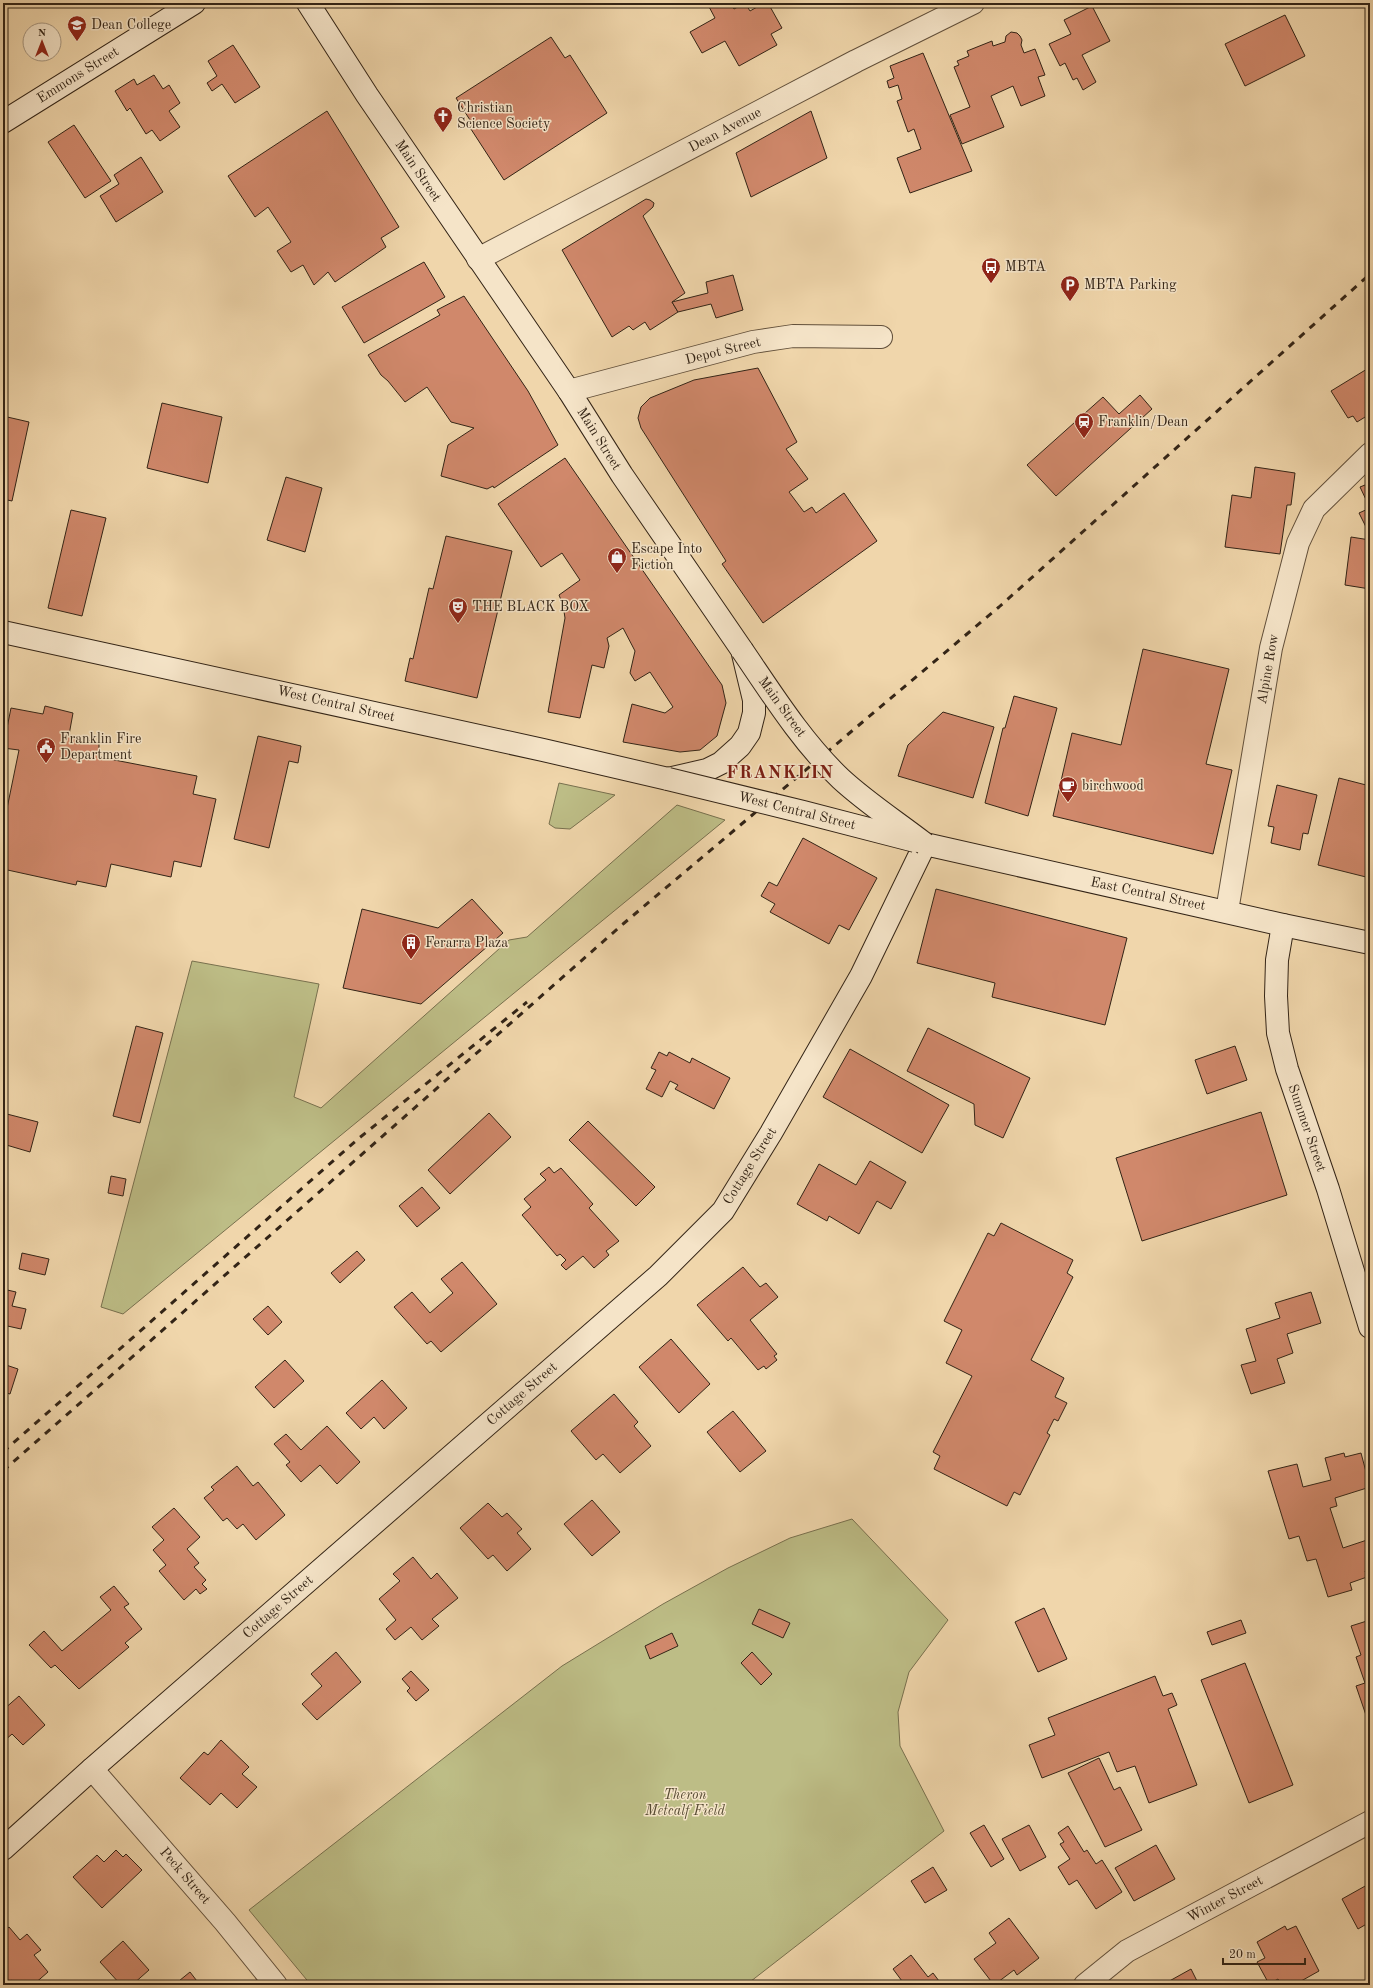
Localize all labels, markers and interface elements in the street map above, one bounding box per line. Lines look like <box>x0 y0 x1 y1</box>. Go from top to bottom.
school or university icon: Dean College <box>66 14 88 42</box>
place label: Dean College <box>91 18 171 32</box>
north arrow <box>22 22 62 62</box>
text: N <box>38 28 47 39</box>
street label: Emmons Street <box>35 44 121 106</box>
place label: Christian Science Society <box>457 101 551 131</box>
church icon: Christian Science Society <box>432 105 454 133</box>
street label: Dean Avenue <box>686 105 764 155</box>
street label: Main Street <box>392 138 444 204</box>
bus stop icon: MBTA <box>980 256 1002 284</box>
place label: MBTA <box>1005 260 1046 274</box>
parking icon: MBTA Parking <box>1059 274 1081 302</box>
place label: MBTA Parking <box>1084 278 1177 292</box>
street label: Depot Street <box>684 335 762 367</box>
street label: Main Street <box>574 405 624 473</box>
station icon: Franklin/Dean <box>1073 411 1095 439</box>
place label: Franklin/Dean <box>1098 415 1189 429</box>
place label: Escape Into Fiction <box>631 542 702 572</box>
shop icon: Escape Into Fiction <box>606 546 628 574</box>
theatre icon: THE BLACK BOX <box>447 596 469 624</box>
place label: THE BLACK BOX <box>472 600 590 614</box>
street label: Alpine Row <box>1255 633 1281 705</box>
street label: Main Street <box>755 674 809 740</box>
street label: West Central Street <box>276 684 396 724</box>
place label: Franklin Fire Department <box>60 732 141 762</box>
public building icon: Franklin Fire Department <box>35 736 57 764</box>
district label: FRANKLIN <box>726 764 834 782</box>
cafe icon: birchwood <box>1057 775 1079 803</box>
place label: birchwood <box>1082 779 1144 793</box>
street label: West Central Street <box>737 790 857 832</box>
street label: East Central Street <box>1089 875 1207 913</box>
building icon: Ferarra Plaza <box>400 932 422 960</box>
place label: Ferarra Plaza <box>425 936 508 950</box>
street label: Summer Street <box>1285 1082 1329 1174</box>
street label: Cottage Street <box>721 1125 779 1207</box>
street label: Cottage Street <box>484 1360 560 1428</box>
street label: Cottage Street <box>240 1573 316 1641</box>
park label: Theron Metcalf Field <box>644 1788 726 1819</box>
street label: Peck Street <box>157 1845 213 1907</box>
street label: Winter Street <box>1185 1873 1265 1925</box>
scale bar <box>1223 1940 1305 1966</box>
text: 20 m <box>1229 1949 1256 1961</box>

